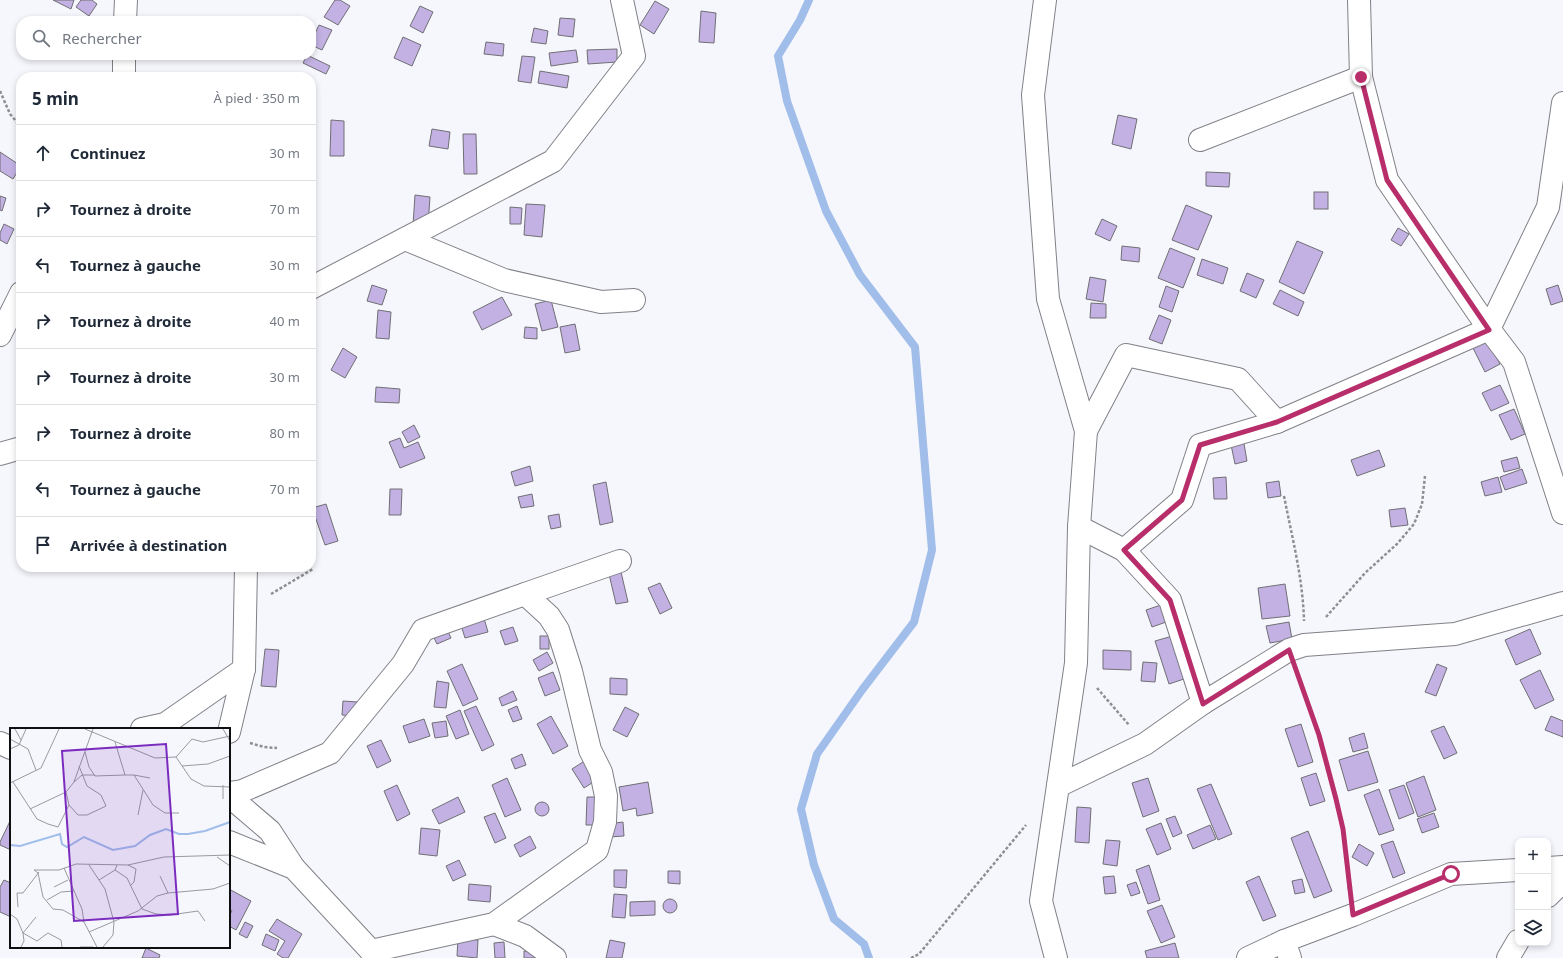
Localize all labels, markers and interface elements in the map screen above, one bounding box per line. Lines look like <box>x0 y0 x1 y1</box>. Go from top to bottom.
search box <box>16 16 316 60</box>
icon: search <box>30 27 52 49</box>
text: Rechercher <box>62 28 142 48</box>
route end <box>1352 68 1370 86</box>
text: 5 min <box>32 87 79 110</box>
text: À pied · 350 m <box>214 89 300 107</box>
icon: ahead <box>32 142 54 164</box>
text: Continuez <box>70 143 145 163</box>
text: 30 m <box>270 144 300 162</box>
icon: right <box>32 198 54 220</box>
text: Tournez à droite <box>70 199 191 219</box>
text: 70 m <box>270 200 300 218</box>
icon: left <box>32 254 54 276</box>
text: Tournez à gauche <box>70 255 201 275</box>
text: 30 m <box>270 256 300 274</box>
icon: right <box>32 310 54 332</box>
text: Tournez à droite <box>70 311 191 331</box>
text: 40 m <box>270 312 300 330</box>
icon: right <box>32 366 54 388</box>
text: Tournez à droite <box>70 367 191 387</box>
text: 30 m <box>270 368 300 386</box>
icon: right <box>32 422 54 444</box>
text: Tournez à droite <box>70 423 191 443</box>
text: 80 m <box>270 424 300 442</box>
icon: left <box>32 478 54 500</box>
text: Tournez à gauche <box>70 479 201 499</box>
text: 70 m <box>270 480 300 498</box>
icon: arrive <box>32 534 54 556</box>
text: Arrivée à destination <box>70 535 227 555</box>
inset map <box>10 728 230 948</box>
map controls <box>1515 838 1551 946</box>
button: + <box>1515 838 1551 874</box>
route start <box>1442 865 1460 883</box>
button: − <box>1515 874 1551 910</box>
button: layers <box>1515 910 1551 946</box>

